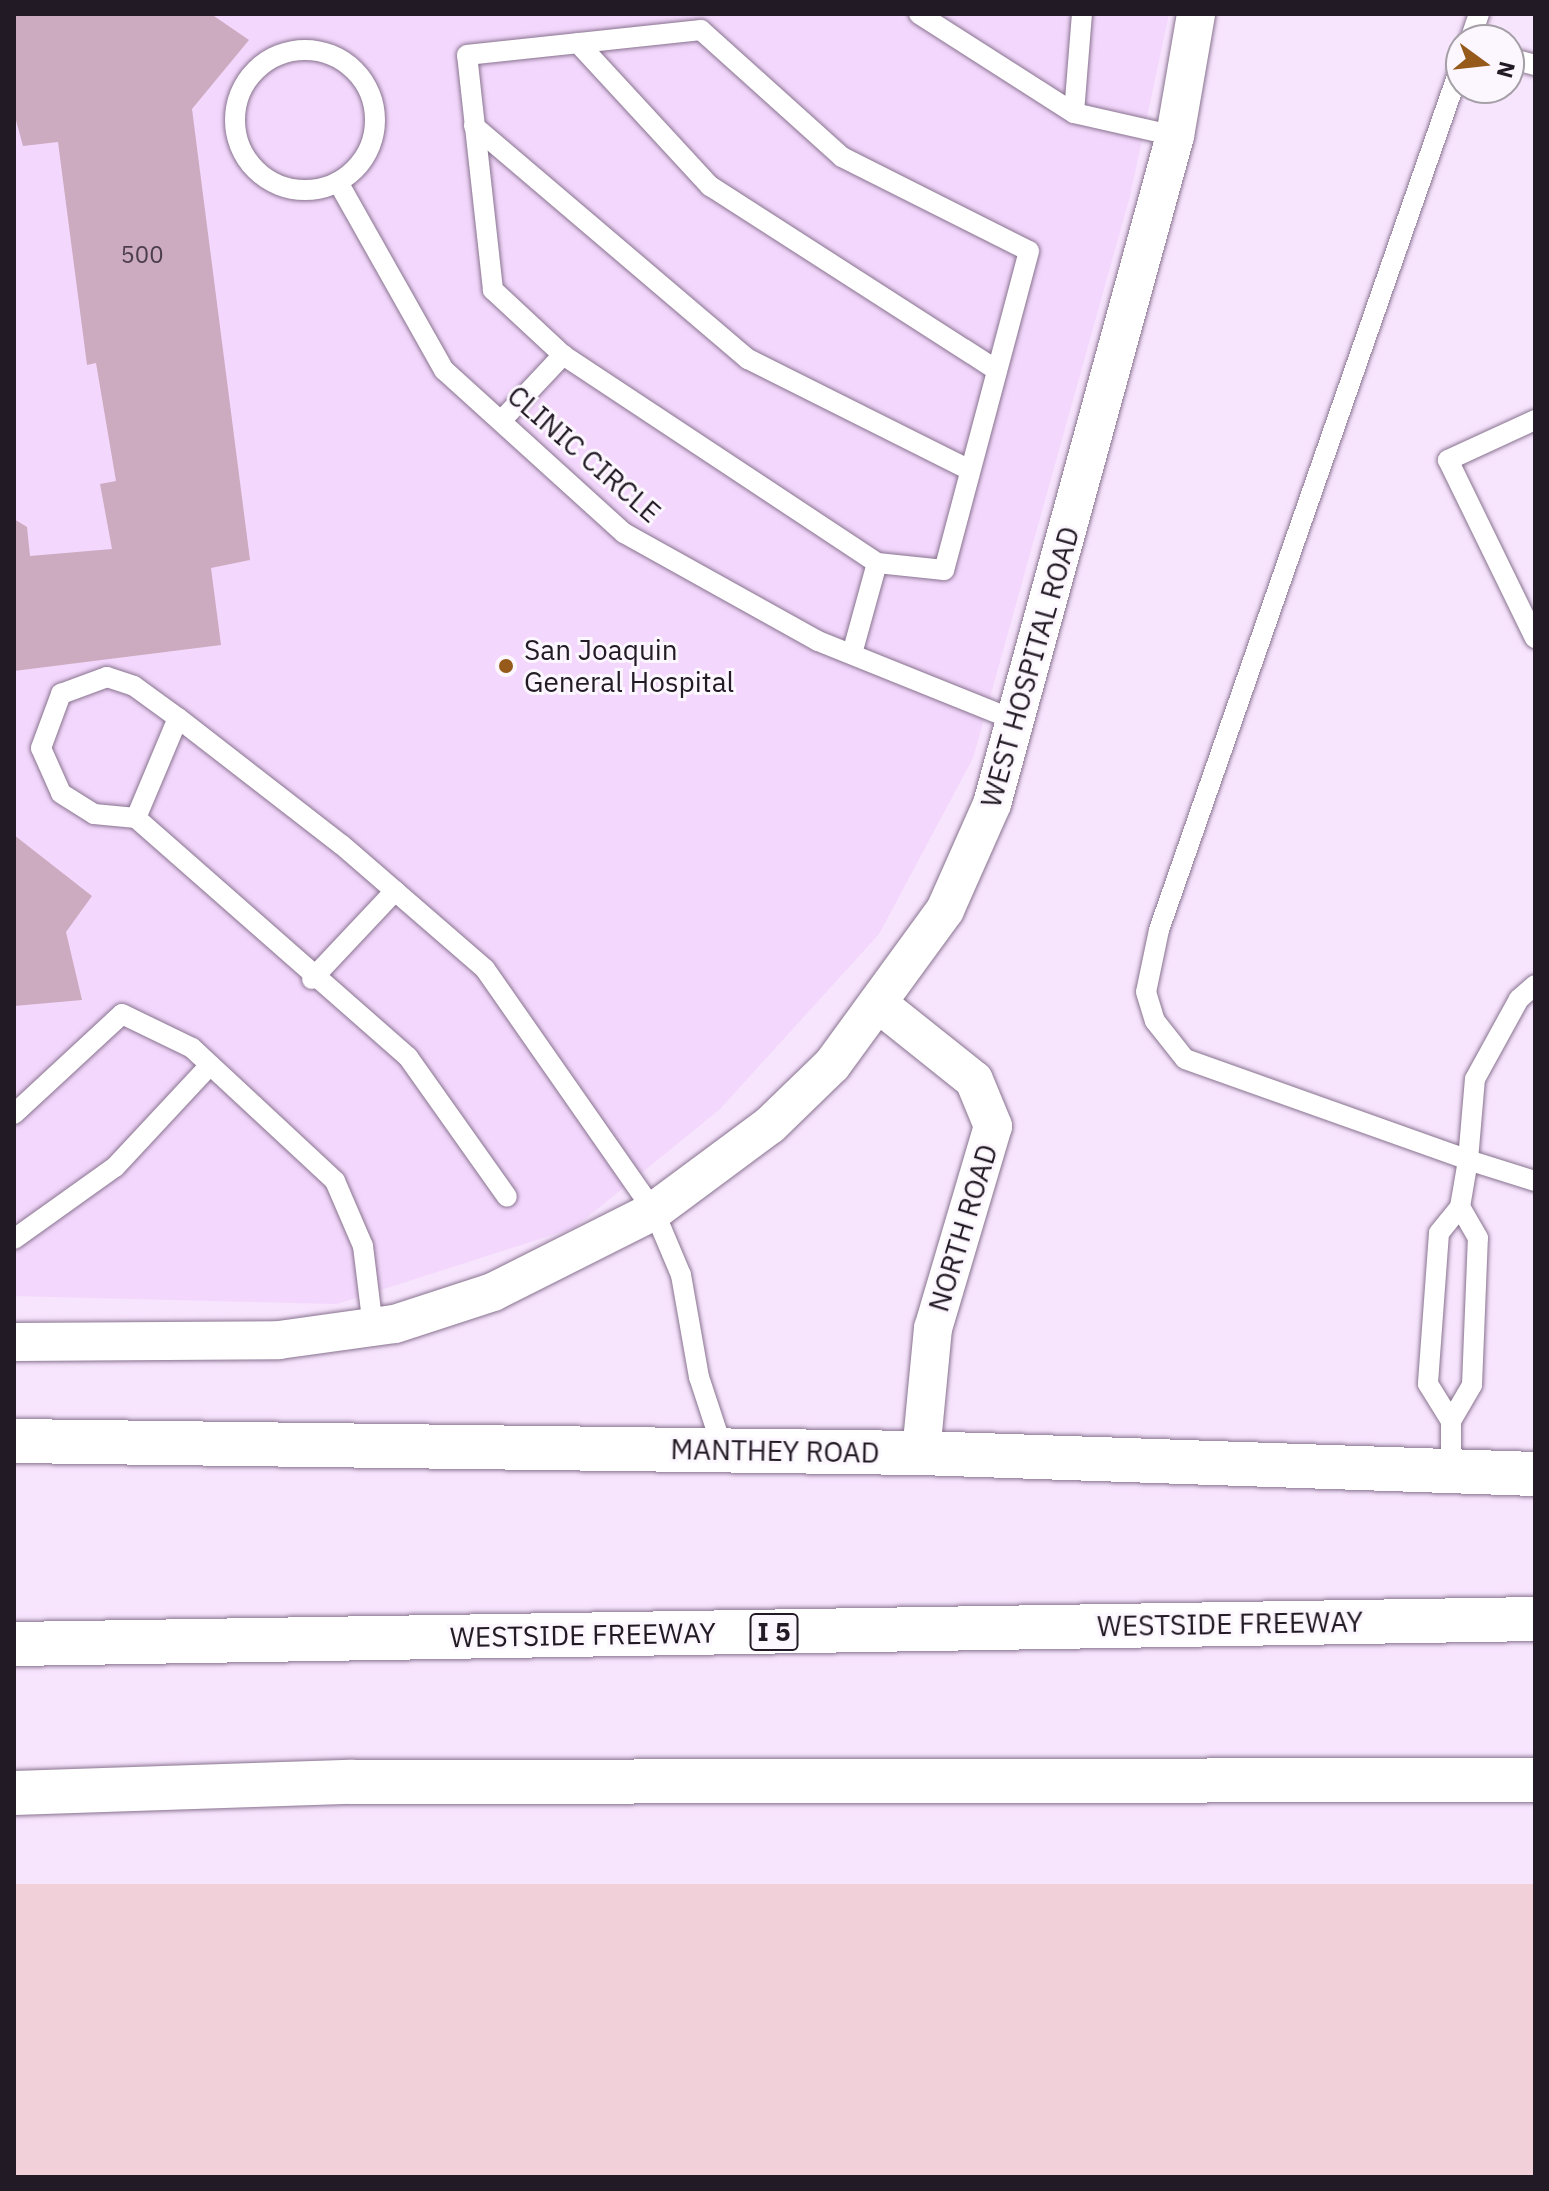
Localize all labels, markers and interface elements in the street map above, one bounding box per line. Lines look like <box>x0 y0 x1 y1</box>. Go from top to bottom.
north arrow <box>1445 24 1525 104</box>
text: N <box>1491 58 1523 81</box>
house number: 500 <box>120 241 164 269</box>
street label: CLINIC CIRCLE <box>501 378 667 530</box>
street label: WEST HOSPITAL ROAD <box>974 523 1086 811</box>
place label: San Joaquin General Hospital <box>524 633 734 699</box>
marker: San Joaquin General Hospital <box>495 655 517 677</box>
street label: NORTH ROAD <box>922 1140 1004 1316</box>
street label: MANTHEY ROAD <box>670 1432 880 1470</box>
street label: WESTSIDE FREEWAY <box>1097 1605 1363 1643</box>
road number: I 5 <box>748 1610 800 1654</box>
street label: WESTSIDE FREEWAY <box>450 1616 716 1654</box>

